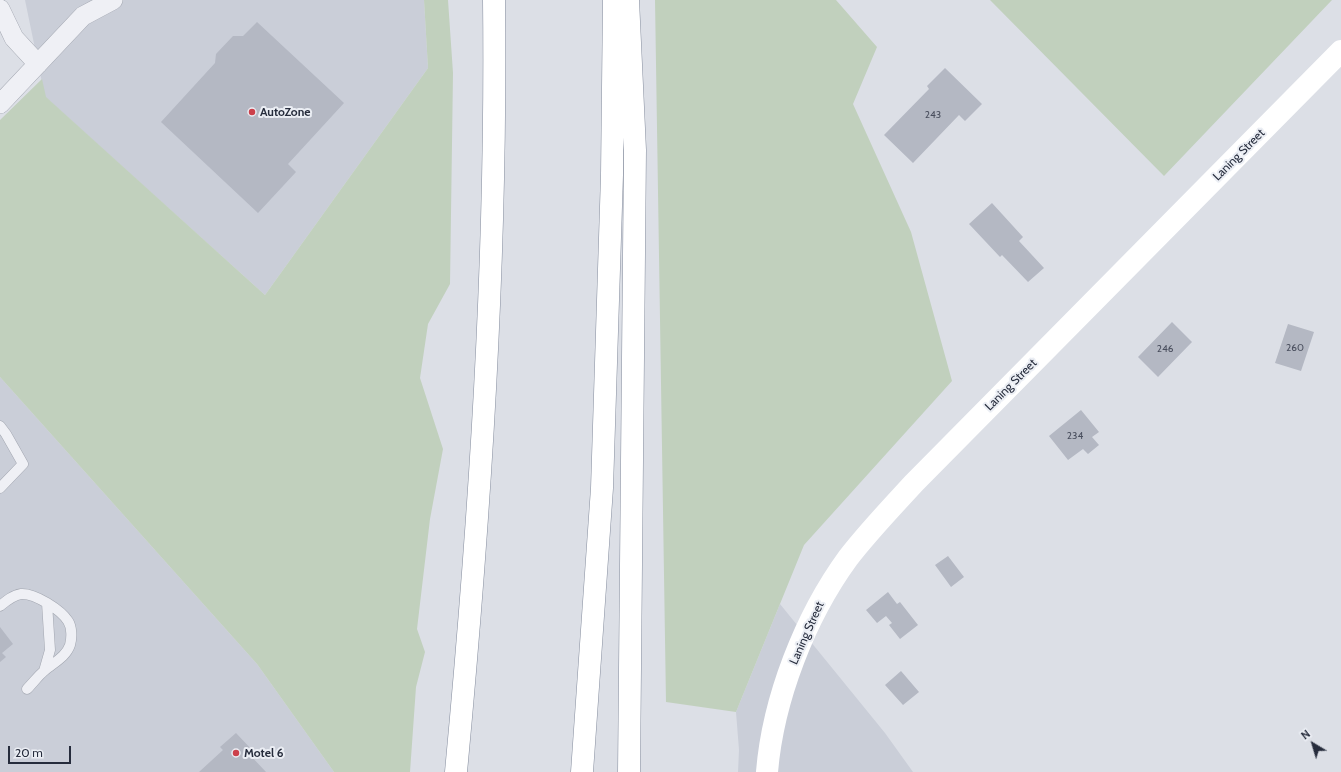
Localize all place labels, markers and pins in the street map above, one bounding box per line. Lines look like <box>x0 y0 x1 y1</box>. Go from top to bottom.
place label: AutoZone <box>260 105 310 119</box>
marker: AutoZone <box>247 107 257 117</box>
place label: Motel 6 <box>244 746 284 760</box>
marker: Motel 6 <box>231 748 241 758</box>

